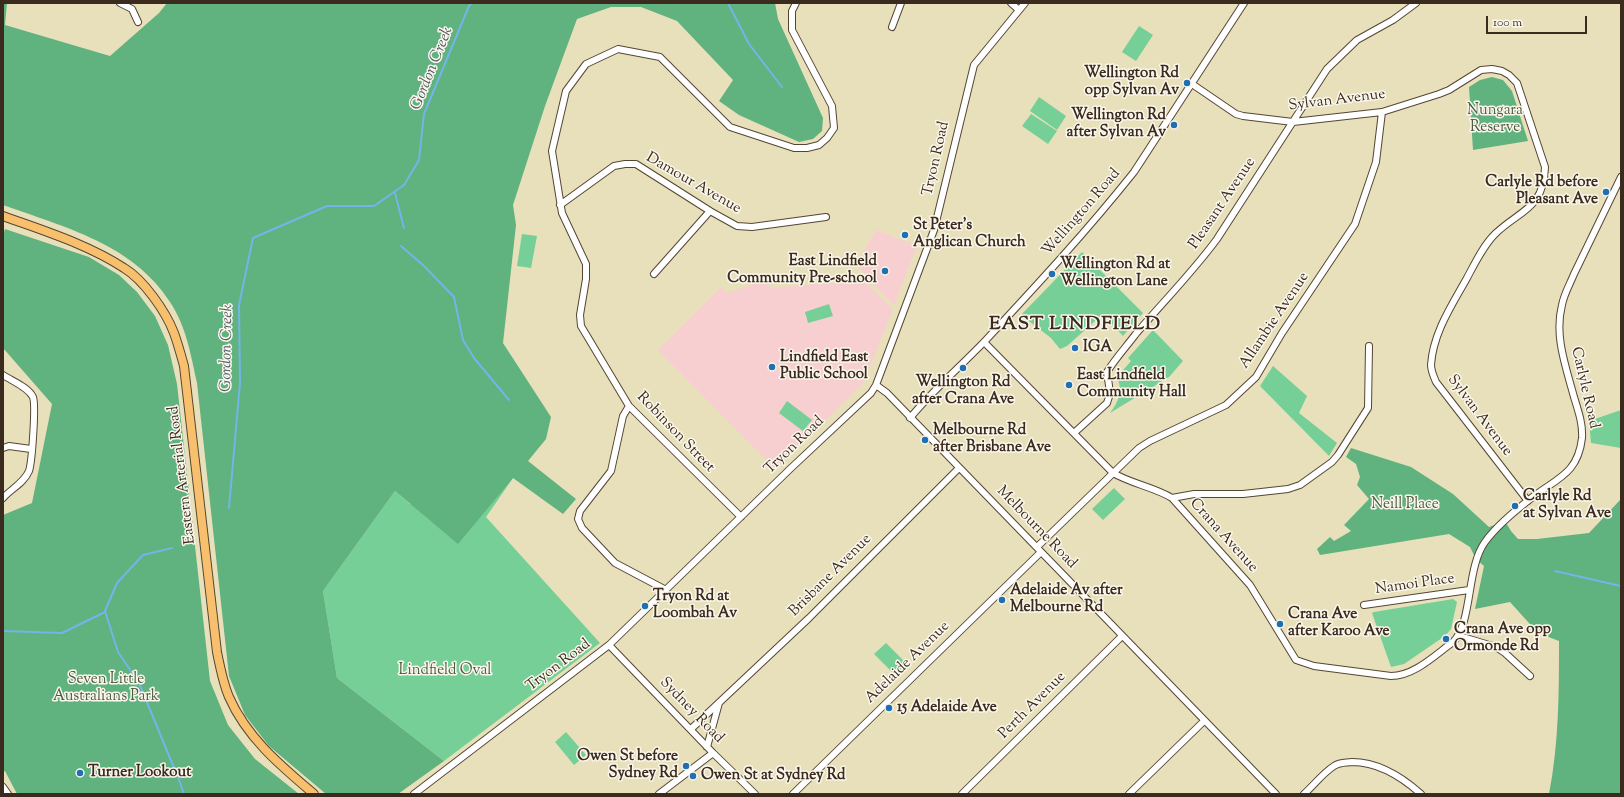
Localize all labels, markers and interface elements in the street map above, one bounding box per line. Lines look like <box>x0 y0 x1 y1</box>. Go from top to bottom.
scale bar <box>1488 8 1589 34</box>
text: 100 m <box>1493 14 1522 32</box>
water label: Gordon Creek <box>408 25 458 113</box>
place label: Wellington Rd opp Sylvan Av <box>1084 65 1179 100</box>
marker: Wellington Rd opp Sylvan Av <box>1182 78 1192 88</box>
street label: Sylvan Avenue <box>1288 86 1386 116</box>
park label: Nungara Reserve <box>1467 102 1523 137</box>
place label: Wellington Rd after Sylvan Av <box>1067 107 1166 142</box>
street label: Tryon Road <box>920 120 954 198</box>
marker: Wellington Rd after Sylvan Av <box>1169 120 1179 130</box>
street label: Damour Avenue <box>642 149 744 219</box>
street label: Pleasant Avenue <box>1186 155 1260 253</box>
street label: Wellington Road <box>1039 166 1125 260</box>
place label: Carlyle Rd before Pleasant Ave <box>1485 174 1598 209</box>
marker: Carlyle Rd before Pleasant Ave <box>1601 187 1611 197</box>
place label: St Peter's Anglican Church <box>913 217 1026 252</box>
marker: St Peter's Anglican Church <box>900 230 910 240</box>
place label: East Lindfield Community Pre-school <box>727 253 877 288</box>
place label: Wellington Rd at Wellington Lane <box>1060 256 1170 291</box>
marker: East Lindfield Community Pre-school <box>880 266 890 276</box>
marker: Wellington Rd at Wellington Lane <box>1047 269 1057 279</box>
street label: Allambie Avenue <box>1236 269 1314 373</box>
water label: Gordon Creek <box>218 304 238 392</box>
district label: EAST LINDFIELD <box>989 315 1161 337</box>
place label: IGA <box>1083 339 1112 357</box>
marker: IGA <box>1070 343 1080 353</box>
street label: Carlyle Road <box>1566 345 1602 431</box>
place label: Lindfield East Public School <box>780 349 868 384</box>
marker: Lindfield East Public School <box>767 362 777 372</box>
marker: Wellington Rd after Crana Ave <box>958 363 968 373</box>
place label: East Lindfield Community Hall <box>1077 367 1186 402</box>
street label: Sylvan Avenue <box>1443 372 1515 460</box>
place label: Wellington Rd after Crana Ave <box>912 374 1014 409</box>
marker: East Lindfield Community Hall <box>1064 380 1074 390</box>
street label: Robinson Street <box>632 389 718 477</box>
street label: Eastern Arterial Road <box>166 405 200 545</box>
street label: Tryon Road <box>761 413 829 479</box>
place label: Melbourne Rd after Brisbane Ave <box>933 422 1051 457</box>
marker: Melbourne Rd after Brisbane Ave <box>920 435 930 445</box>
street label: Melbourne Road <box>992 483 1080 573</box>
place label: Carlyle Rd at Sylvan Ave <box>1523 488 1611 523</box>
street label: Crana Avenue <box>1185 495 1261 577</box>
park label: Neill Place <box>1371 496 1439 514</box>
marker: Carlyle Rd at Sylvan Ave <box>1510 501 1520 511</box>
street label: Brisbane Avenue <box>786 531 876 621</box>
street label: Namoi Place <box>1374 571 1456 599</box>
place label: Adelaide Av after Melbourne Rd <box>1010 582 1123 617</box>
place label: Tryon Rd at Loombah Av <box>653 588 737 623</box>
marker: Adelaide Av after Melbourne Rd <box>997 595 1007 605</box>
marker: Tryon Rd at Loombah Av <box>640 601 650 611</box>
place label: Crana Ave after Karoo Ave <box>1288 606 1390 641</box>
street label: Adelaide Avenue <box>862 618 954 708</box>
marker: Crana Ave after Karoo Ave <box>1275 619 1285 629</box>
place label: Crana Ave opp Ormonde Rd <box>1454 621 1551 656</box>
marker: Crana Ave opp Ormonde Rd <box>1441 634 1451 644</box>
street label: Tryon Road <box>523 636 595 696</box>
park label: Lindfield Oval <box>399 662 491 680</box>
street label: Perth Avenue <box>996 669 1070 743</box>
park label: Seven Little Australians Park <box>53 671 159 706</box>
street label: Sydney Road <box>655 674 727 748</box>
place label: 15 Adelaide Ave <box>897 699 997 717</box>
marker: 15 Adelaide Ave <box>884 703 894 713</box>
place label: Owen St before Sydney Rd <box>577 748 678 783</box>
marker: Owen St before Sydney Rd <box>681 761 691 771</box>
place label: Turner Lookout <box>88 764 191 782</box>
place label: Owen St at Sydney Rd <box>701 767 846 785</box>
marker: Turner Lookout <box>75 768 85 778</box>
marker: Owen St at Sydney Rd <box>688 771 698 781</box>

